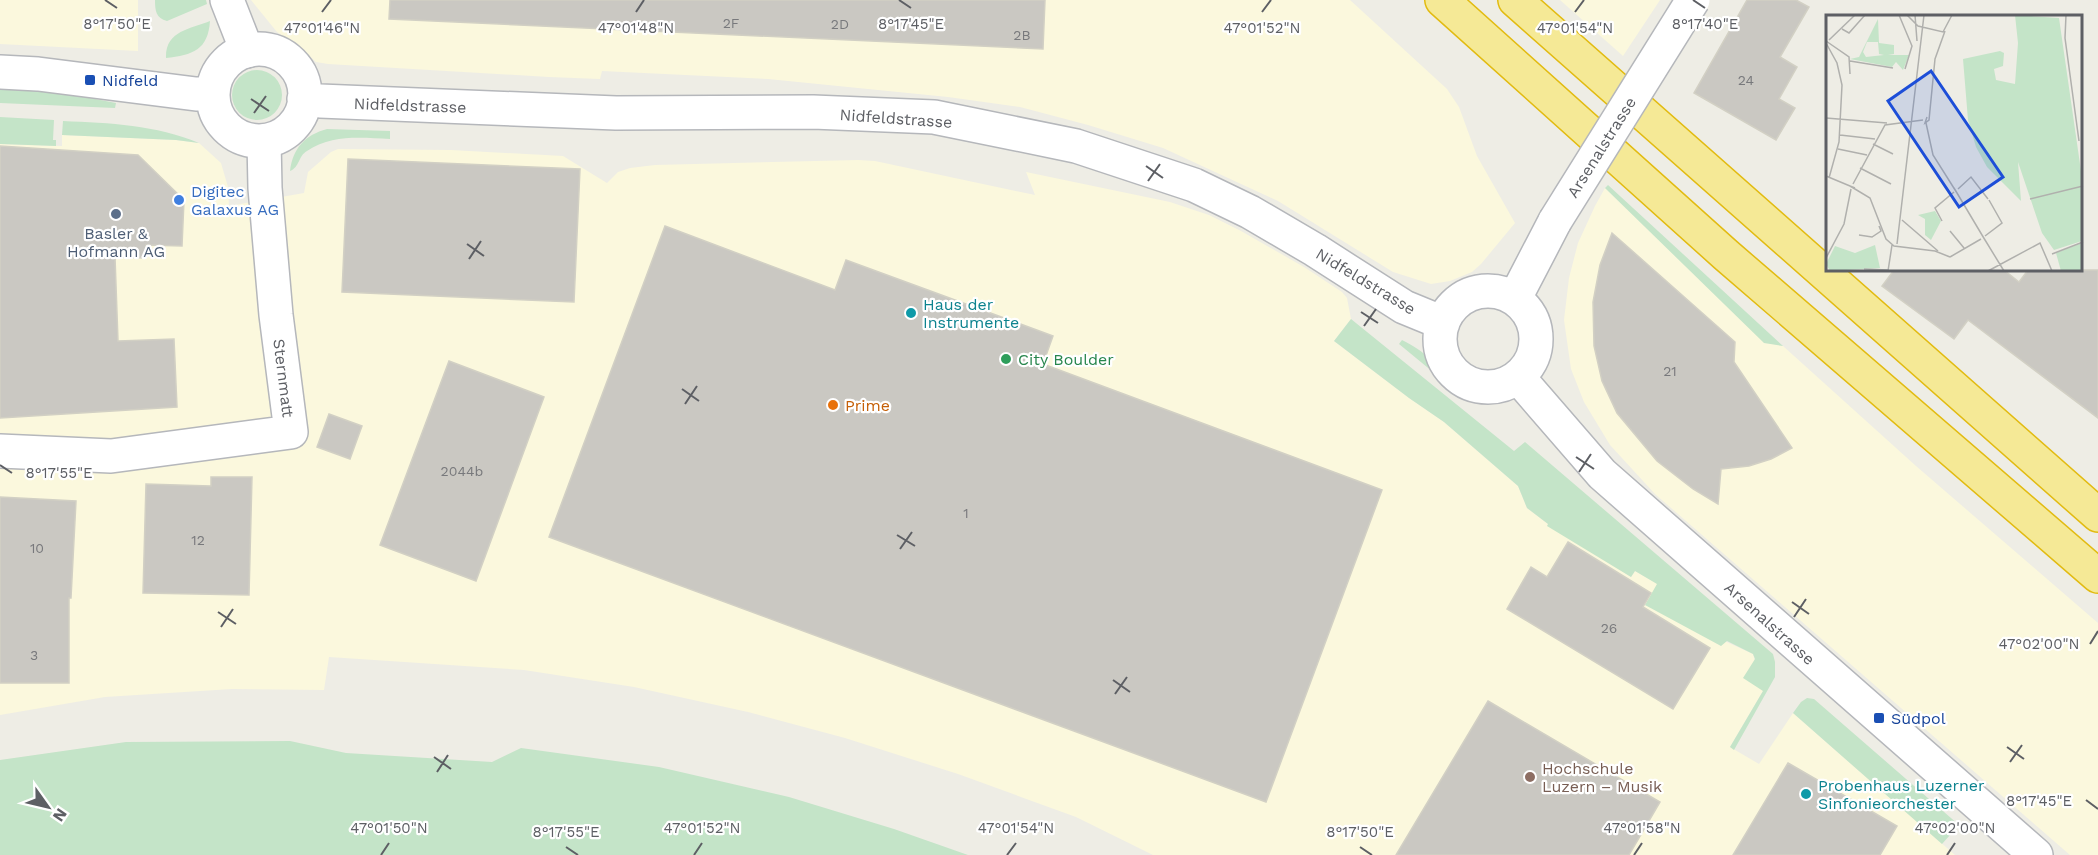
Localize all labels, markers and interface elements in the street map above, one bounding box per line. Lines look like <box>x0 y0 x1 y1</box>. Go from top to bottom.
text: 8°17'50"E <box>83 15 151 33</box>
house number: 2F <box>723 15 739 31</box>
text: 8°17'45"E <box>878 15 944 33</box>
text: 8°17'40"E <box>1672 15 1738 33</box>
inset map <box>1826 15 2083 272</box>
house number: 2D <box>831 16 849 32</box>
text: 47°01'46"N <box>284 19 360 37</box>
text: 47°01'48"N <box>598 19 674 37</box>
text: 47°01'52"N <box>1224 19 1300 37</box>
text: 47°01'54"N <box>1537 19 1613 37</box>
house number: 2B <box>1013 27 1031 43</box>
place label: Nidfeld <box>102 71 158 90</box>
house number: 24 <box>1738 72 1754 88</box>
marker: Nidfeld <box>83 73 97 87</box>
street label: Nidfeldstrasse <box>353 94 467 117</box>
street label: Arsenalstrasse <box>1563 94 1640 201</box>
street label: Nidfeldstrasse <box>839 105 953 132</box>
place label: Digitec Galaxus AG <box>191 182 279 219</box>
marker: Digitec Galaxus AG <box>172 193 186 207</box>
marker: Basler & Hofmann AG <box>109 207 123 221</box>
place label: Basler & Hofmann AG <box>67 224 165 261</box>
street label: Nidfeldstrasse <box>1312 244 1419 319</box>
place label: Haus der Instrumente <box>923 295 1019 332</box>
marker: Haus der Instrumente <box>904 306 918 320</box>
street label: Sternmatt <box>269 338 298 419</box>
place label: City Boulder <box>1018 350 1114 369</box>
marker: City Boulder <box>999 352 1013 366</box>
house number: 21 <box>1663 363 1677 379</box>
place label: Prime <box>845 396 890 415</box>
marker: Prime <box>826 398 840 412</box>
house number: 2044b <box>441 463 483 479</box>
text: 8°17'55"E <box>26 464 93 482</box>
house number: 1 <box>963 505 969 521</box>
house number: 12 <box>191 532 205 548</box>
house number: 10 <box>30 540 44 556</box>
street label: Arsenalstrasse <box>1721 578 1819 669</box>
house number: 26 <box>1601 620 1617 636</box>
text: 47°02'00"N <box>1998 635 2080 653</box>
house number: 3 <box>30 647 38 663</box>
place label: Südpol <box>1891 709 1946 728</box>
marker: Südpol <box>1872 711 1886 725</box>
place label: Hochschule Luzern – Musik <box>1542 759 1662 796</box>
marker: Hochschule Luzern – Musik <box>1523 770 1537 784</box>
place label: Probenhaus Luzerner Sinfonieorchester <box>1818 776 1985 813</box>
north arrow <box>18 777 78 837</box>
marker: Probenhaus Luzerner Sinfonieorchester <box>1799 787 1813 801</box>
text: 8°17'45"E <box>2006 792 2072 810</box>
text: N <box>49 805 71 825</box>
text: 47°01'50"N <box>350 819 428 837</box>
text: 47°01'52"N <box>664 819 740 837</box>
text: 47°01'54"N <box>978 819 1054 837</box>
text: 47°01'58"N <box>1603 819 1681 837</box>
text: 47°02'00"N <box>1914 819 1996 837</box>
text: 8°17'55"E <box>533 823 600 841</box>
text: 8°17'50"E <box>1326 823 1394 841</box>

